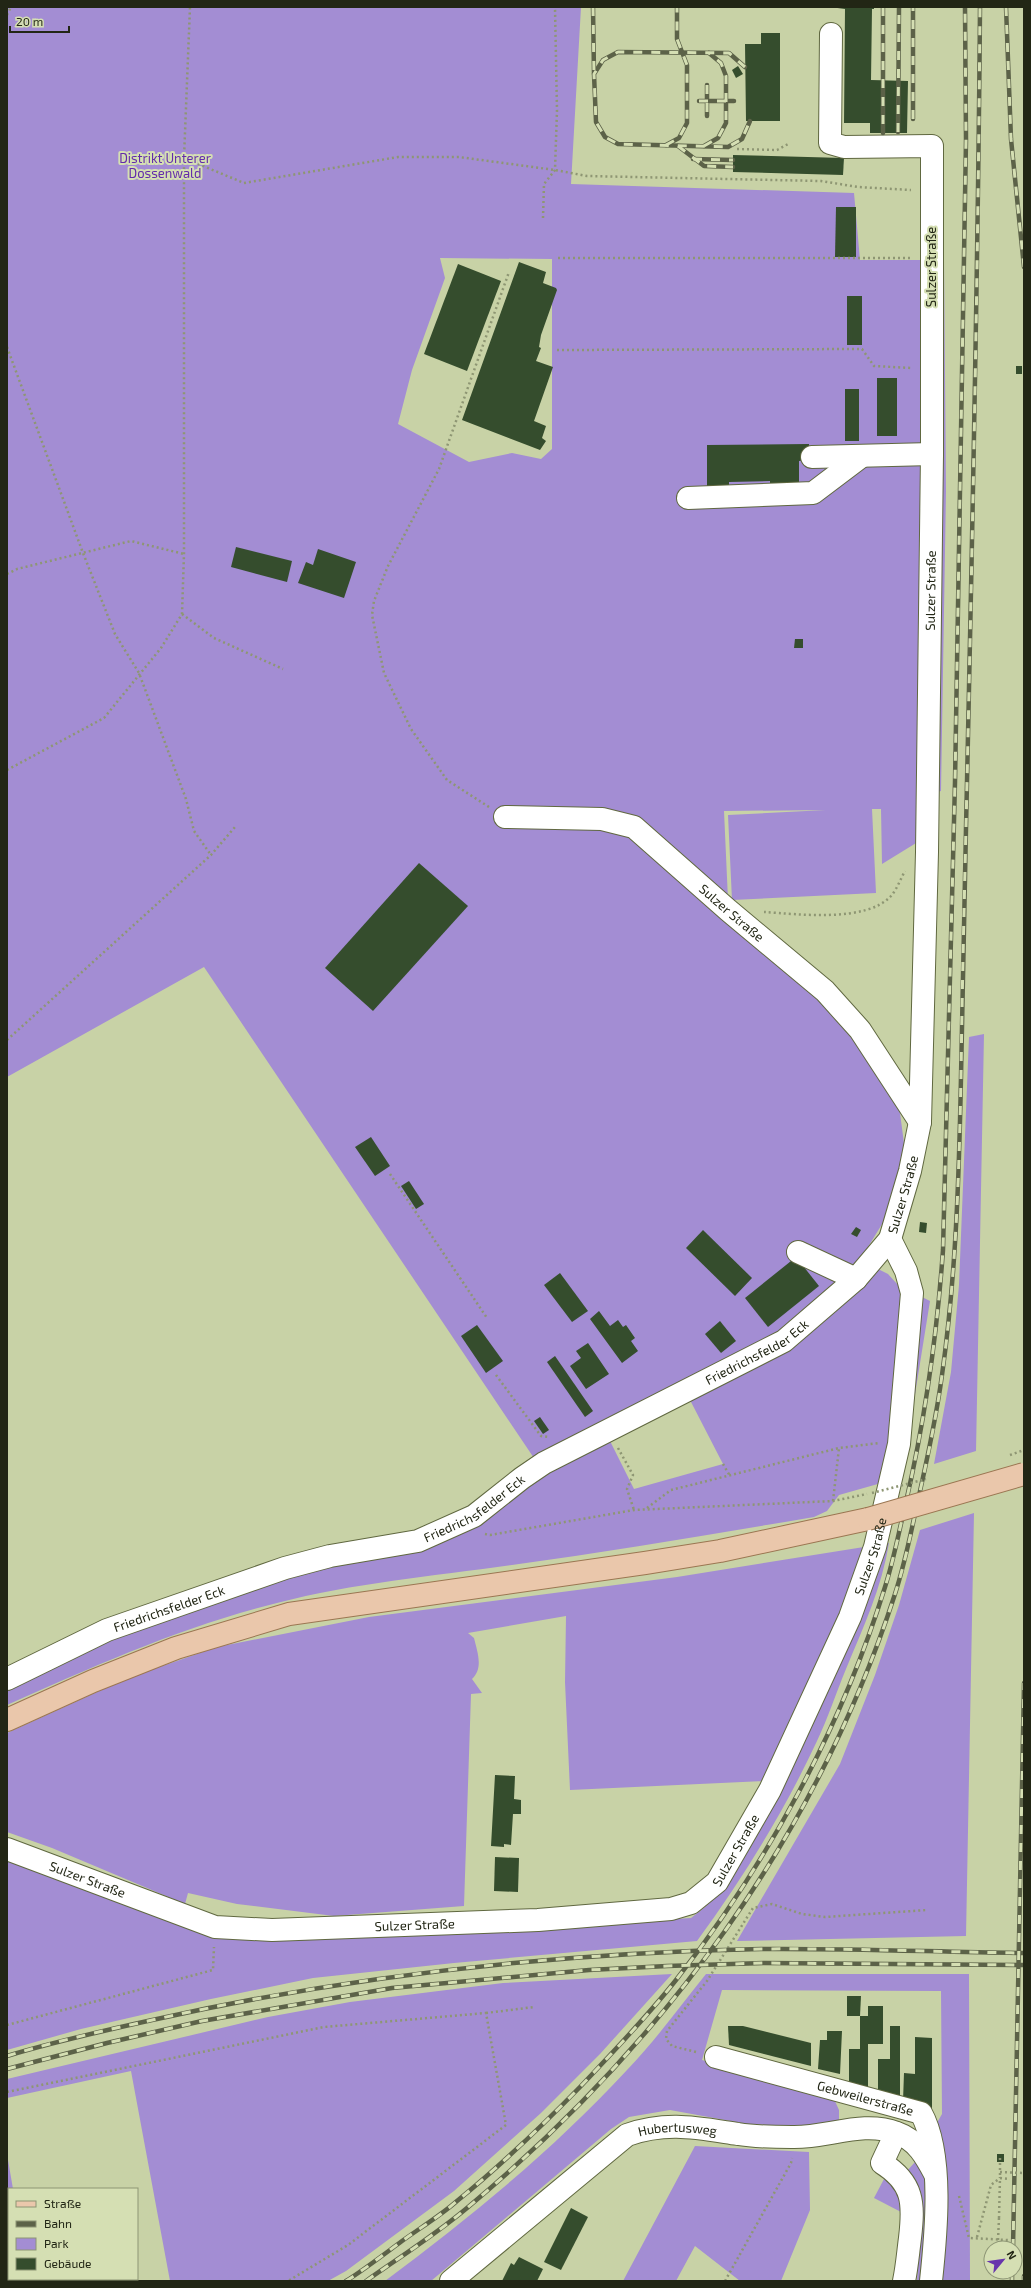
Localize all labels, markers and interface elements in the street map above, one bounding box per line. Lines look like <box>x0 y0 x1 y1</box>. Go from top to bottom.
scale bar <box>10 8 69 34</box>
text: 20 m <box>16 14 43 28</box>
park label: Distrikt Unterer Dossenwald <box>119 150 211 181</box>
street label: Sulzer Straße <box>923 227 939 307</box>
street label: Sulzer Straße <box>922 550 939 631</box>
street label: Sulzer Straße <box>696 880 768 945</box>
street label: Sulzer Straße <box>884 1154 921 1235</box>
street label: Friedrichsfelder Eck <box>702 1316 812 1388</box>
street label: Friedrichsfelder Eck <box>421 1471 528 1546</box>
street label: Sulzer Straße <box>850 1516 890 1597</box>
street label: Friedrichsfelder Eck <box>111 1581 227 1635</box>
street label: Sulzer Straße <box>708 1811 762 1889</box>
street label: Sulzer Straße <box>47 1858 128 1901</box>
street label: Sulzer Straße <box>374 1915 455 1934</box>
street label: Gebweilerstraße <box>816 2077 915 2119</box>
street label: Hubertusweg <box>636 2119 718 2139</box>
legend <box>8 2188 138 2280</box>
text: Straße <box>44 2196 81 2210</box>
text: Bahn <box>44 2216 72 2230</box>
text: Park <box>44 2236 69 2250</box>
north arrow <box>983 2240 1023 2280</box>
text: N <box>1005 2248 1020 2262</box>
text: Gebäude <box>44 2256 92 2270</box>

